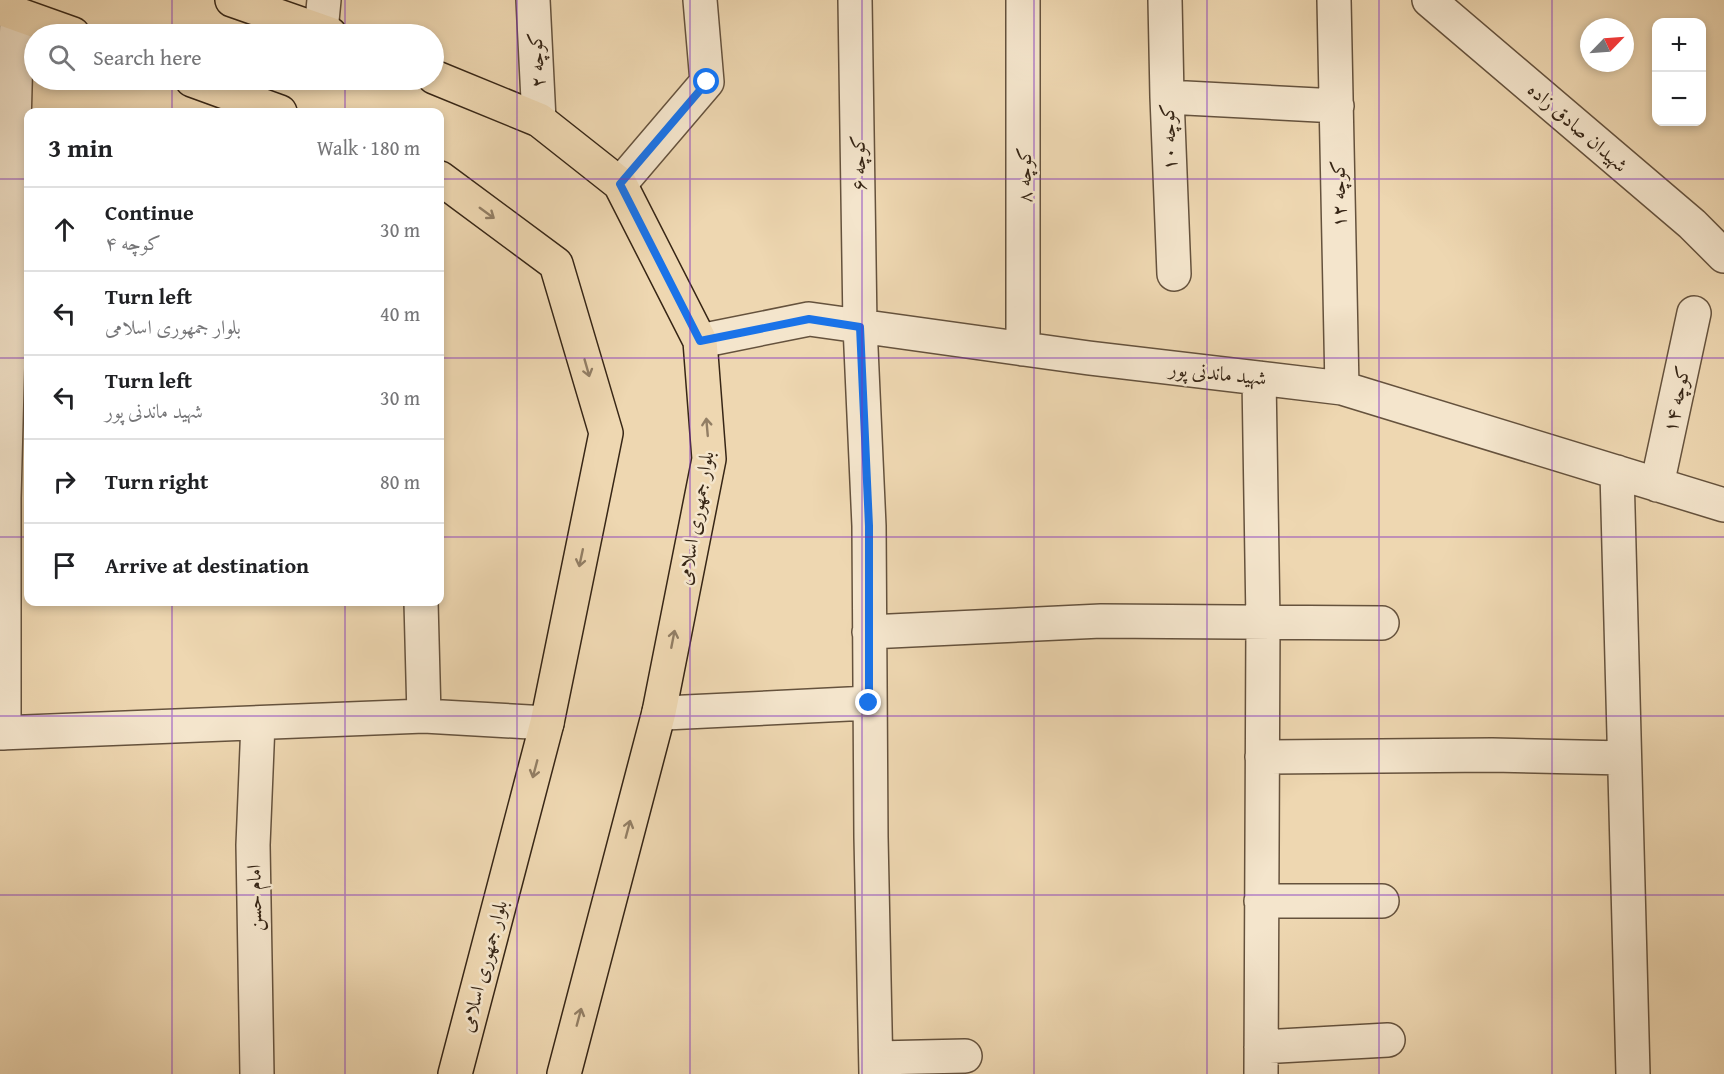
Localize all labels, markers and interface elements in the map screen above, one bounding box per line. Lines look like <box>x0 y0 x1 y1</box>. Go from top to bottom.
north arrow <box>1580 18 1634 72</box>
map controls <box>1652 18 1706 126</box>
button: + <box>1652 18 1706 72</box>
search box <box>24 24 444 90</box>
street label: کوچه ۲ <box>520 31 551 89</box>
icon: search <box>45 41 78 74</box>
text: Search here <box>93 41 202 73</box>
route start <box>693 68 719 94</box>
button: − <box>1652 72 1706 126</box>
street label: شهیدان صادق زاده <box>1522 75 1635 179</box>
street label: کوچه ۱۰ <box>1152 103 1183 171</box>
text: 3 min <box>48 128 113 167</box>
text: Walk · 180 m <box>317 133 420 162</box>
street label: کوچه ۶ <box>843 135 872 191</box>
street label: کوچه ۸ <box>1009 147 1038 203</box>
street label: کوچه ۱۲ <box>1322 160 1353 228</box>
text: Continue <box>105 196 194 228</box>
one-way arrow <box>478 207 494 219</box>
icon: ahead <box>48 213 81 246</box>
text: 30 m <box>380 215 420 244</box>
text: کوچه ۴ <box>105 228 161 257</box>
text: Turn left <box>105 280 192 312</box>
icon: left <box>48 297 81 330</box>
text: 40 m <box>380 299 420 328</box>
text: بلوار جمهوری اسلامی <box>105 312 241 341</box>
street label: شهید ماندنی پور <box>1166 353 1268 393</box>
one-way arrow <box>582 358 593 377</box>
street label: کوچه ۱۴ <box>1654 363 1697 435</box>
text: Turn left <box>105 364 192 396</box>
icon: left <box>48 381 81 414</box>
text: 30 m <box>380 383 420 412</box>
text: شهید ماندنی پور <box>105 396 203 425</box>
one-way arrow <box>701 417 712 437</box>
street label: بلوار جمهوری اسلامی <box>668 449 721 587</box>
icon: right <box>48 465 81 498</box>
text: Turn right <box>105 465 208 497</box>
text: 80 m <box>380 467 420 496</box>
one-way arrow <box>574 548 586 567</box>
icon: arrive <box>48 549 81 582</box>
text: Arrive at destination <box>105 549 309 581</box>
one-way arrow <box>668 630 679 649</box>
route end <box>855 689 881 715</box>
one-way arrow <box>529 759 540 778</box>
one-way arrow <box>623 820 634 839</box>
street label: امام حسن <box>238 864 273 932</box>
street label: بلوار جمهوری اسلامی <box>451 897 514 1035</box>
one-way arrow <box>573 1008 585 1027</box>

